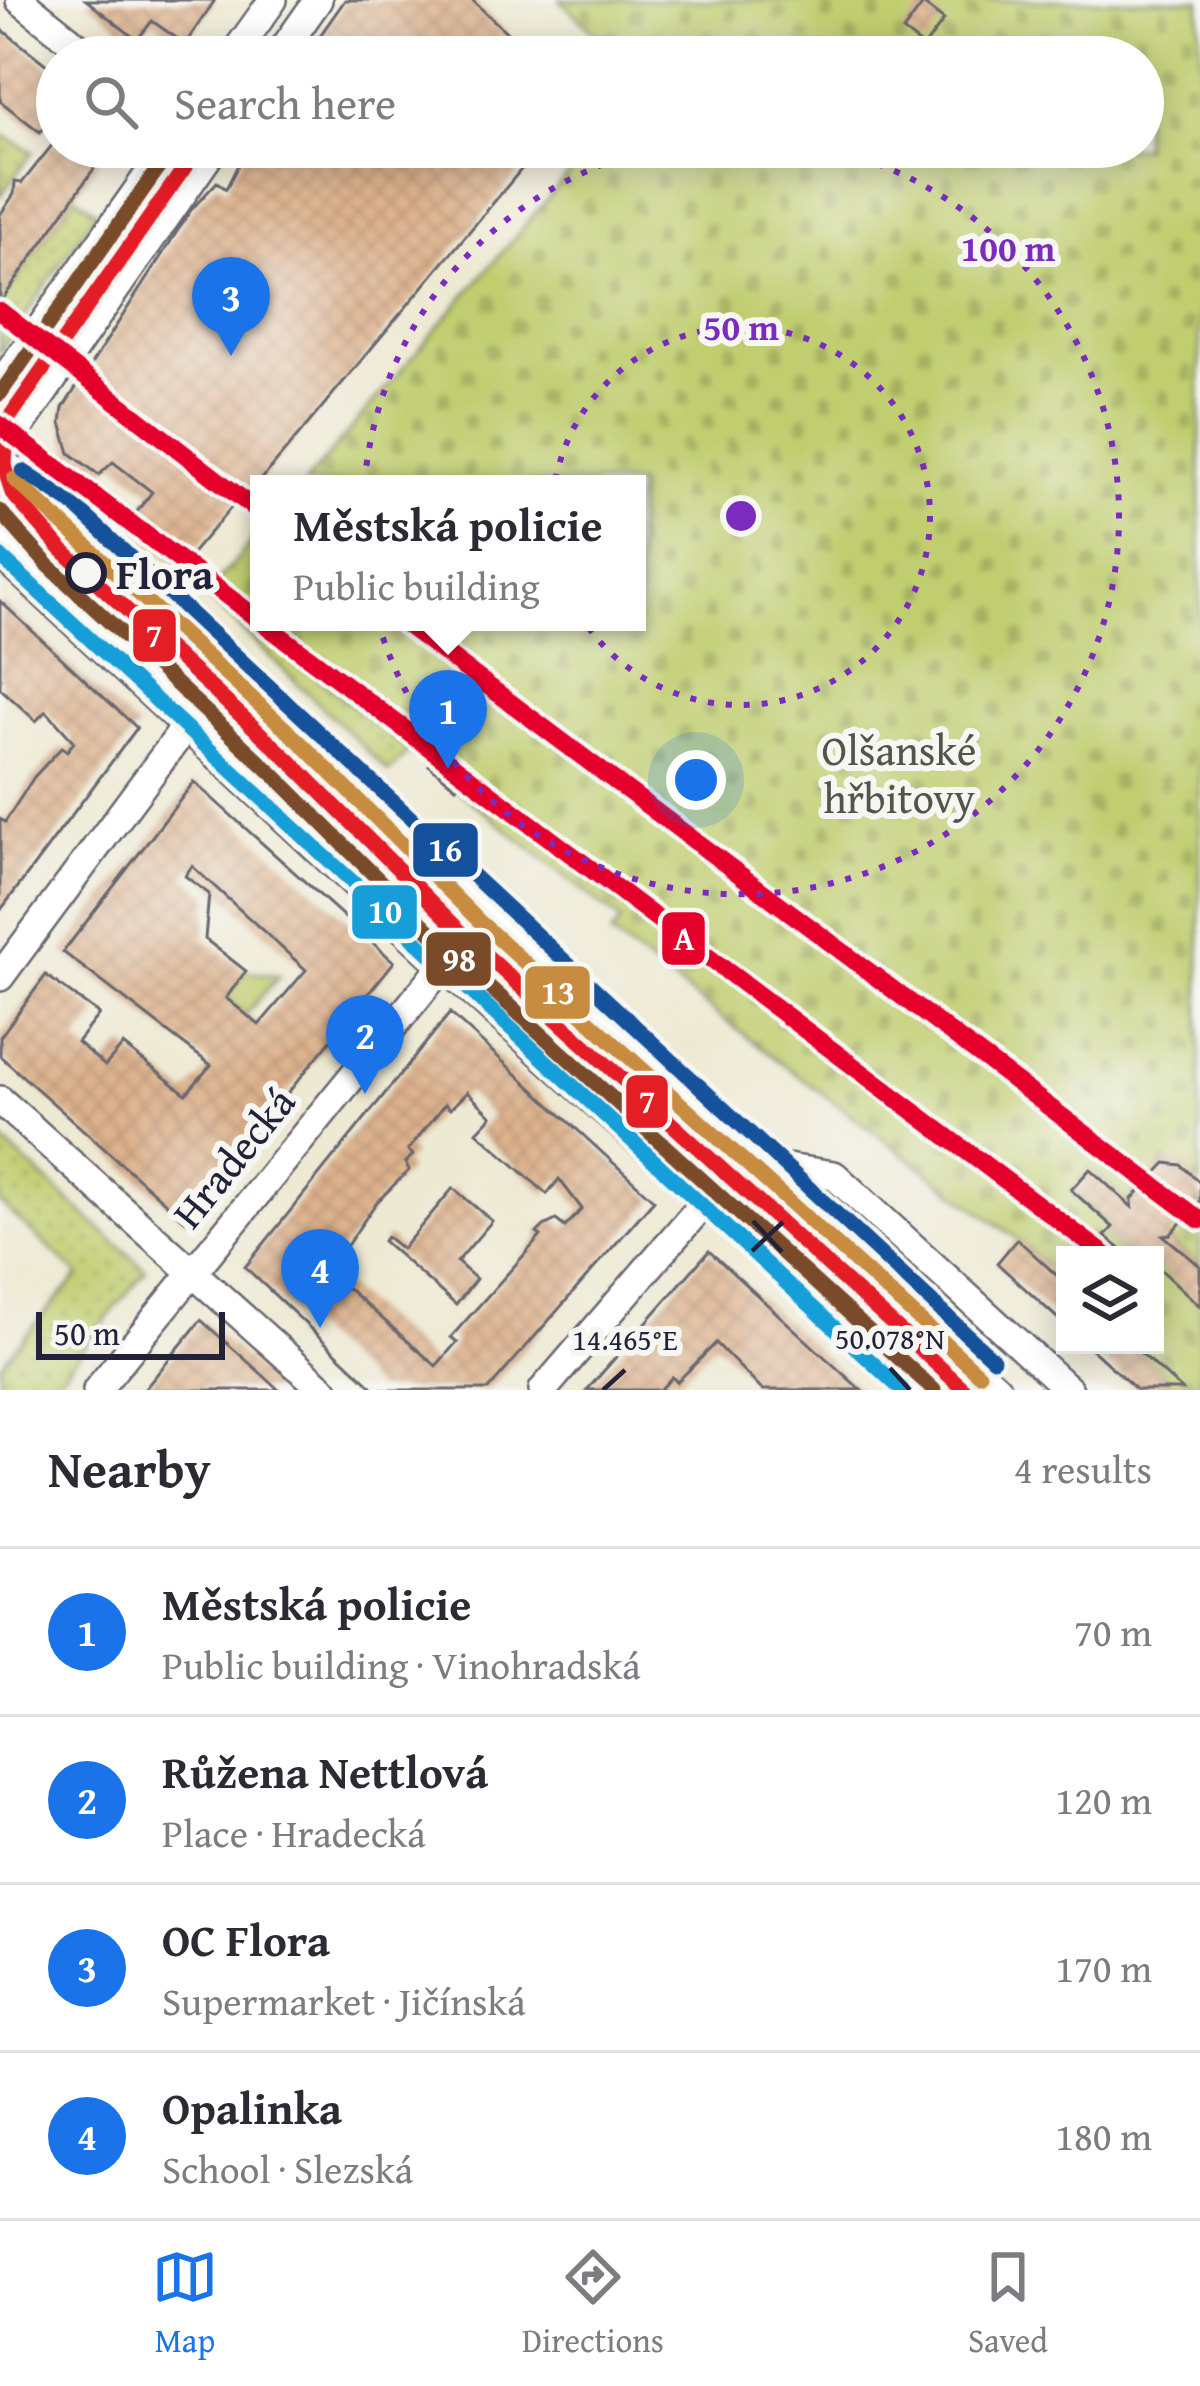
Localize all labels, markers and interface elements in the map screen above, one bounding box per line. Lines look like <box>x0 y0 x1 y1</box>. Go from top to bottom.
search box <box>36 36 1164 168</box>
icon: search <box>78 69 144 135</box>
text: Search here <box>174 70 396 135</box>
text: 100 m <box>961 221 1056 274</box>
pin: 3 <box>192 257 270 356</box>
text: 50 m <box>703 300 779 353</box>
popup <box>250 475 646 631</box>
text: Městská policie <box>293 492 603 557</box>
centre of rings <box>720 495 762 537</box>
place label: Flora <box>116 543 214 604</box>
marker: Flora <box>67 554 105 592</box>
text: Public building <box>293 557 540 614</box>
line badge: 7 <box>131 607 178 664</box>
text: 7 <box>145 611 163 659</box>
pin: 1 <box>409 670 487 769</box>
park label: Olšanské hřbitovy <box>821 719 977 828</box>
your location <box>666 750 726 810</box>
line badge: 16 <box>411 821 480 879</box>
text: 16 <box>428 825 462 873</box>
line badge: 10 <box>350 883 419 941</box>
text: 10 <box>368 887 402 935</box>
line badge: A <box>660 910 707 967</box>
text: A <box>673 914 695 962</box>
line badge: 98 <box>424 930 493 988</box>
text: 98 <box>442 935 476 983</box>
line badge: 13 <box>523 964 592 1021</box>
text: 13 <box>541 968 575 1016</box>
pin: 2 <box>326 995 404 1094</box>
street label: Hradecká <box>157 1073 309 1241</box>
line badge: 7 <box>624 1073 670 1130</box>
text: 7 <box>638 1077 656 1125</box>
pin: 4 <box>281 1229 359 1328</box>
map controls <box>1056 1246 1164 1354</box>
button: layers <box>1056 1246 1164 1354</box>
scale bar <box>36 1306 225 1359</box>
text: 50 m <box>54 1309 120 1357</box>
text: 50.078°N <box>835 1316 945 1360</box>
text: 14.465°E <box>572 1317 678 1361</box>
text: Nearby <box>48 1431 211 1506</box>
text: 4 results <box>1014 1440 1152 1497</box>
text: Městská policie <box>162 1571 471 1636</box>
text: 1 <box>77 1603 97 1660</box>
text: 70 m <box>1074 1603 1152 1660</box>
text: Public building · Vinohradská <box>162 1636 641 1693</box>
text: Růžena Nettlová <box>162 1739 488 1804</box>
text: 2 <box>77 1771 97 1828</box>
text: 120 m <box>1055 1771 1152 1828</box>
text: Place · Hradecká <box>162 1804 426 1861</box>
text: OC Flora <box>162 1907 330 1972</box>
text: 3 <box>77 1939 97 1996</box>
text: 170 m <box>1055 1939 1152 1996</box>
text: Supermarket · Jičínská <box>162 1972 526 2029</box>
text: Opalinka <box>162 2075 342 2140</box>
text: 4 <box>77 2107 97 2164</box>
text: 180 m <box>1055 2107 1152 2164</box>
text: School · Slezská <box>162 2140 413 2197</box>
tab: Map <box>152 2244 218 2364</box>
tab: Directions <box>522 2244 664 2364</box>
tab: Saved <box>968 2244 1048 2364</box>

